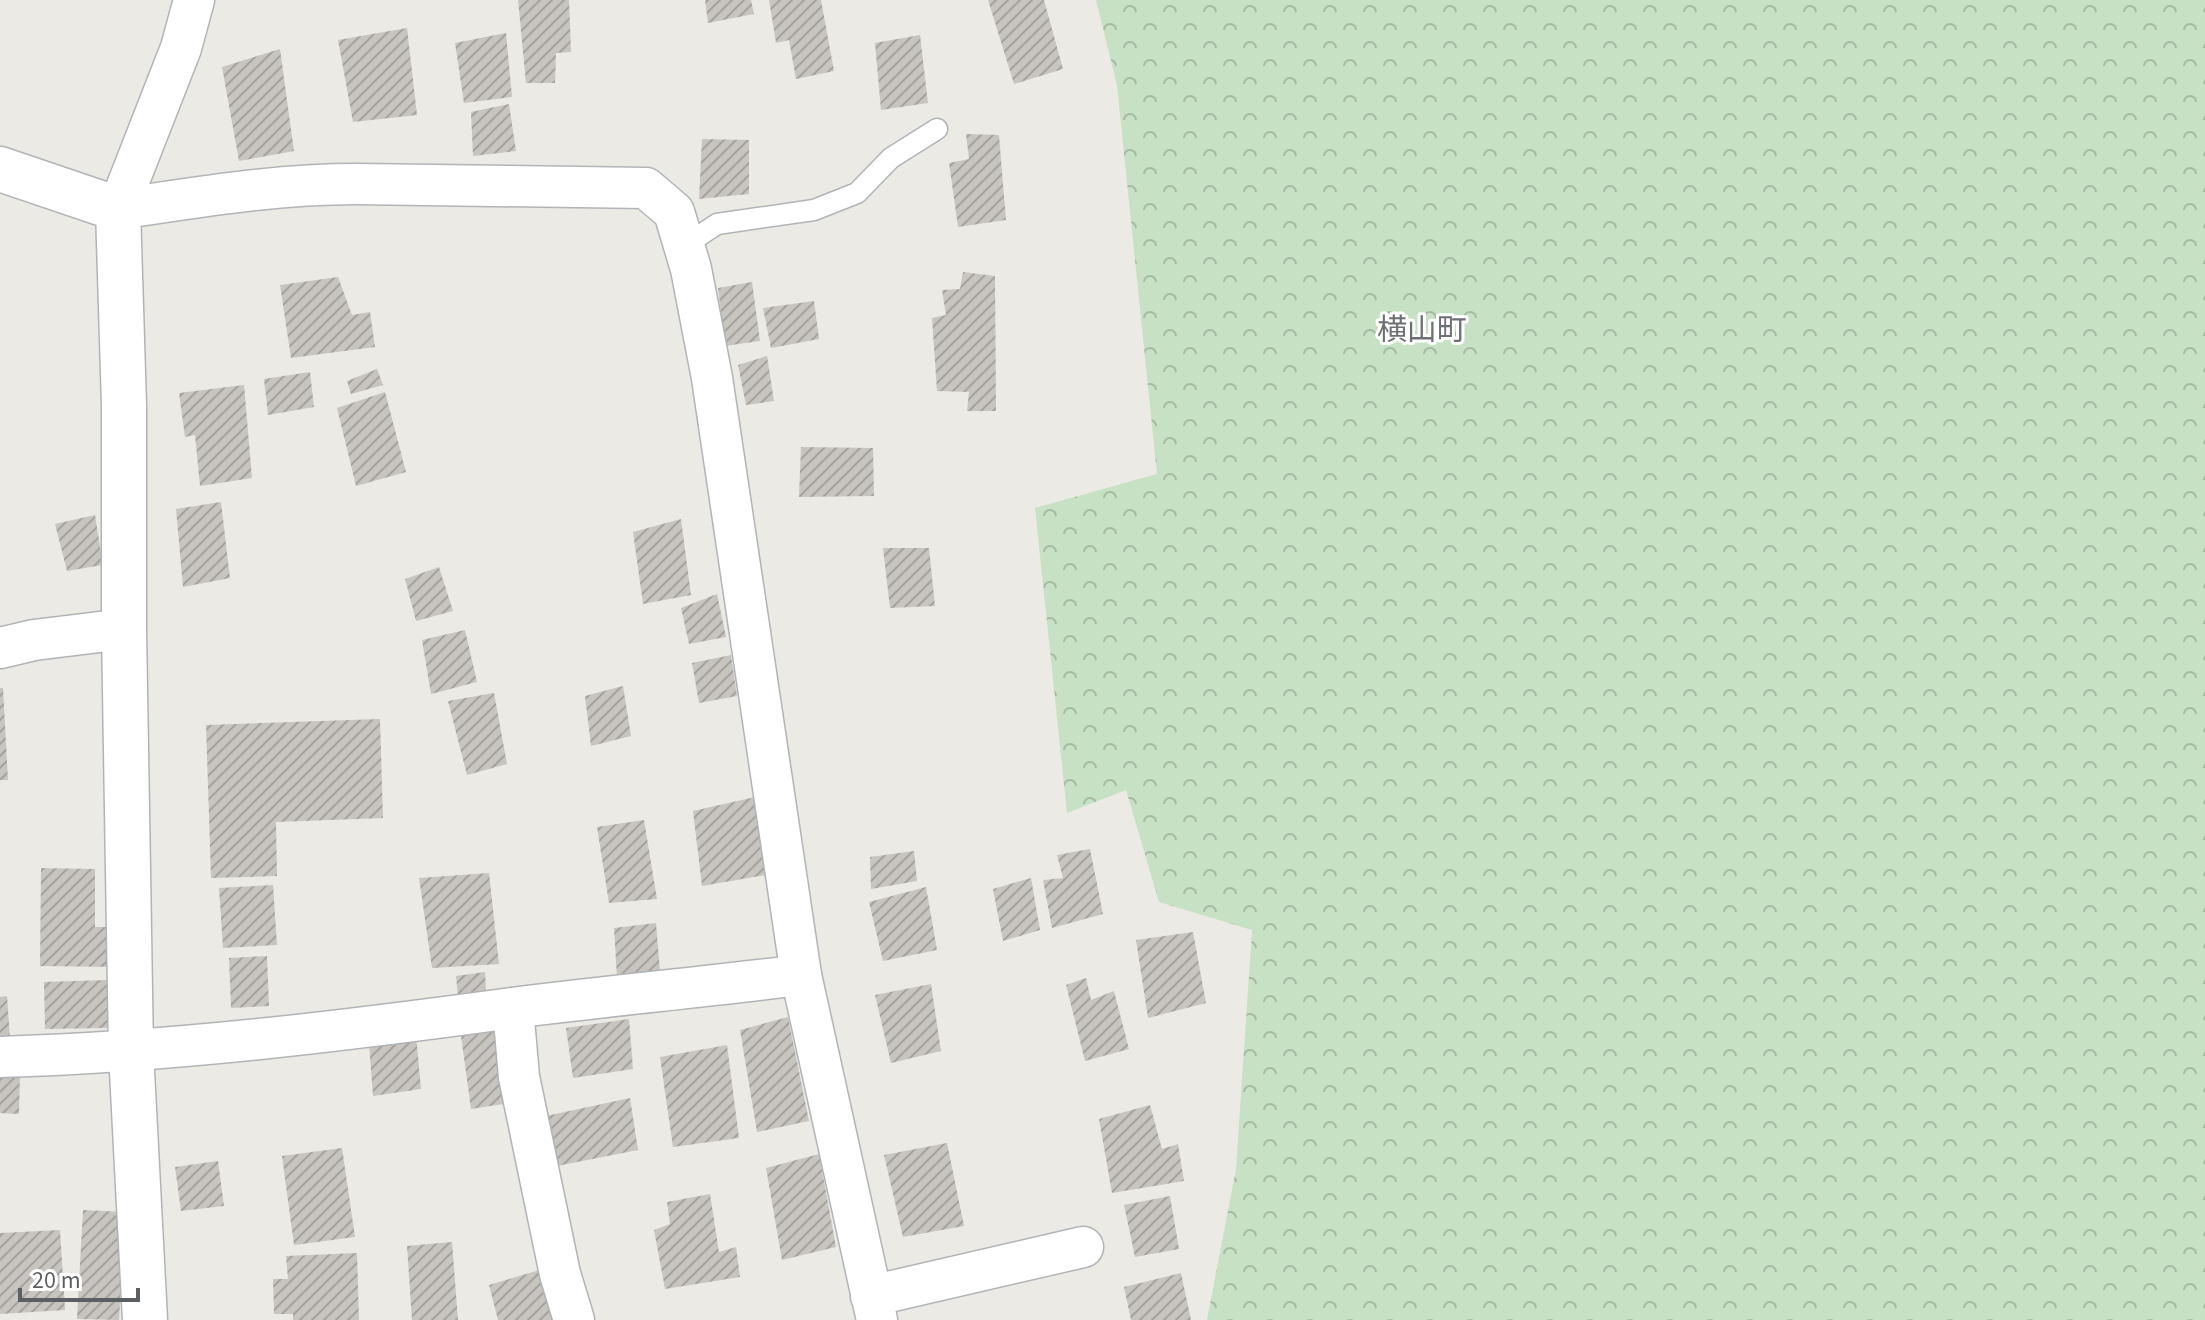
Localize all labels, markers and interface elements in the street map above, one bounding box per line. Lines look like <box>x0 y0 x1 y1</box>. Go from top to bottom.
district label: 横山町 <box>1377 309 1467 352</box>
scale bar <box>20 1252 138 1302</box>
text: 20 m <box>32 1263 81 1298</box>

